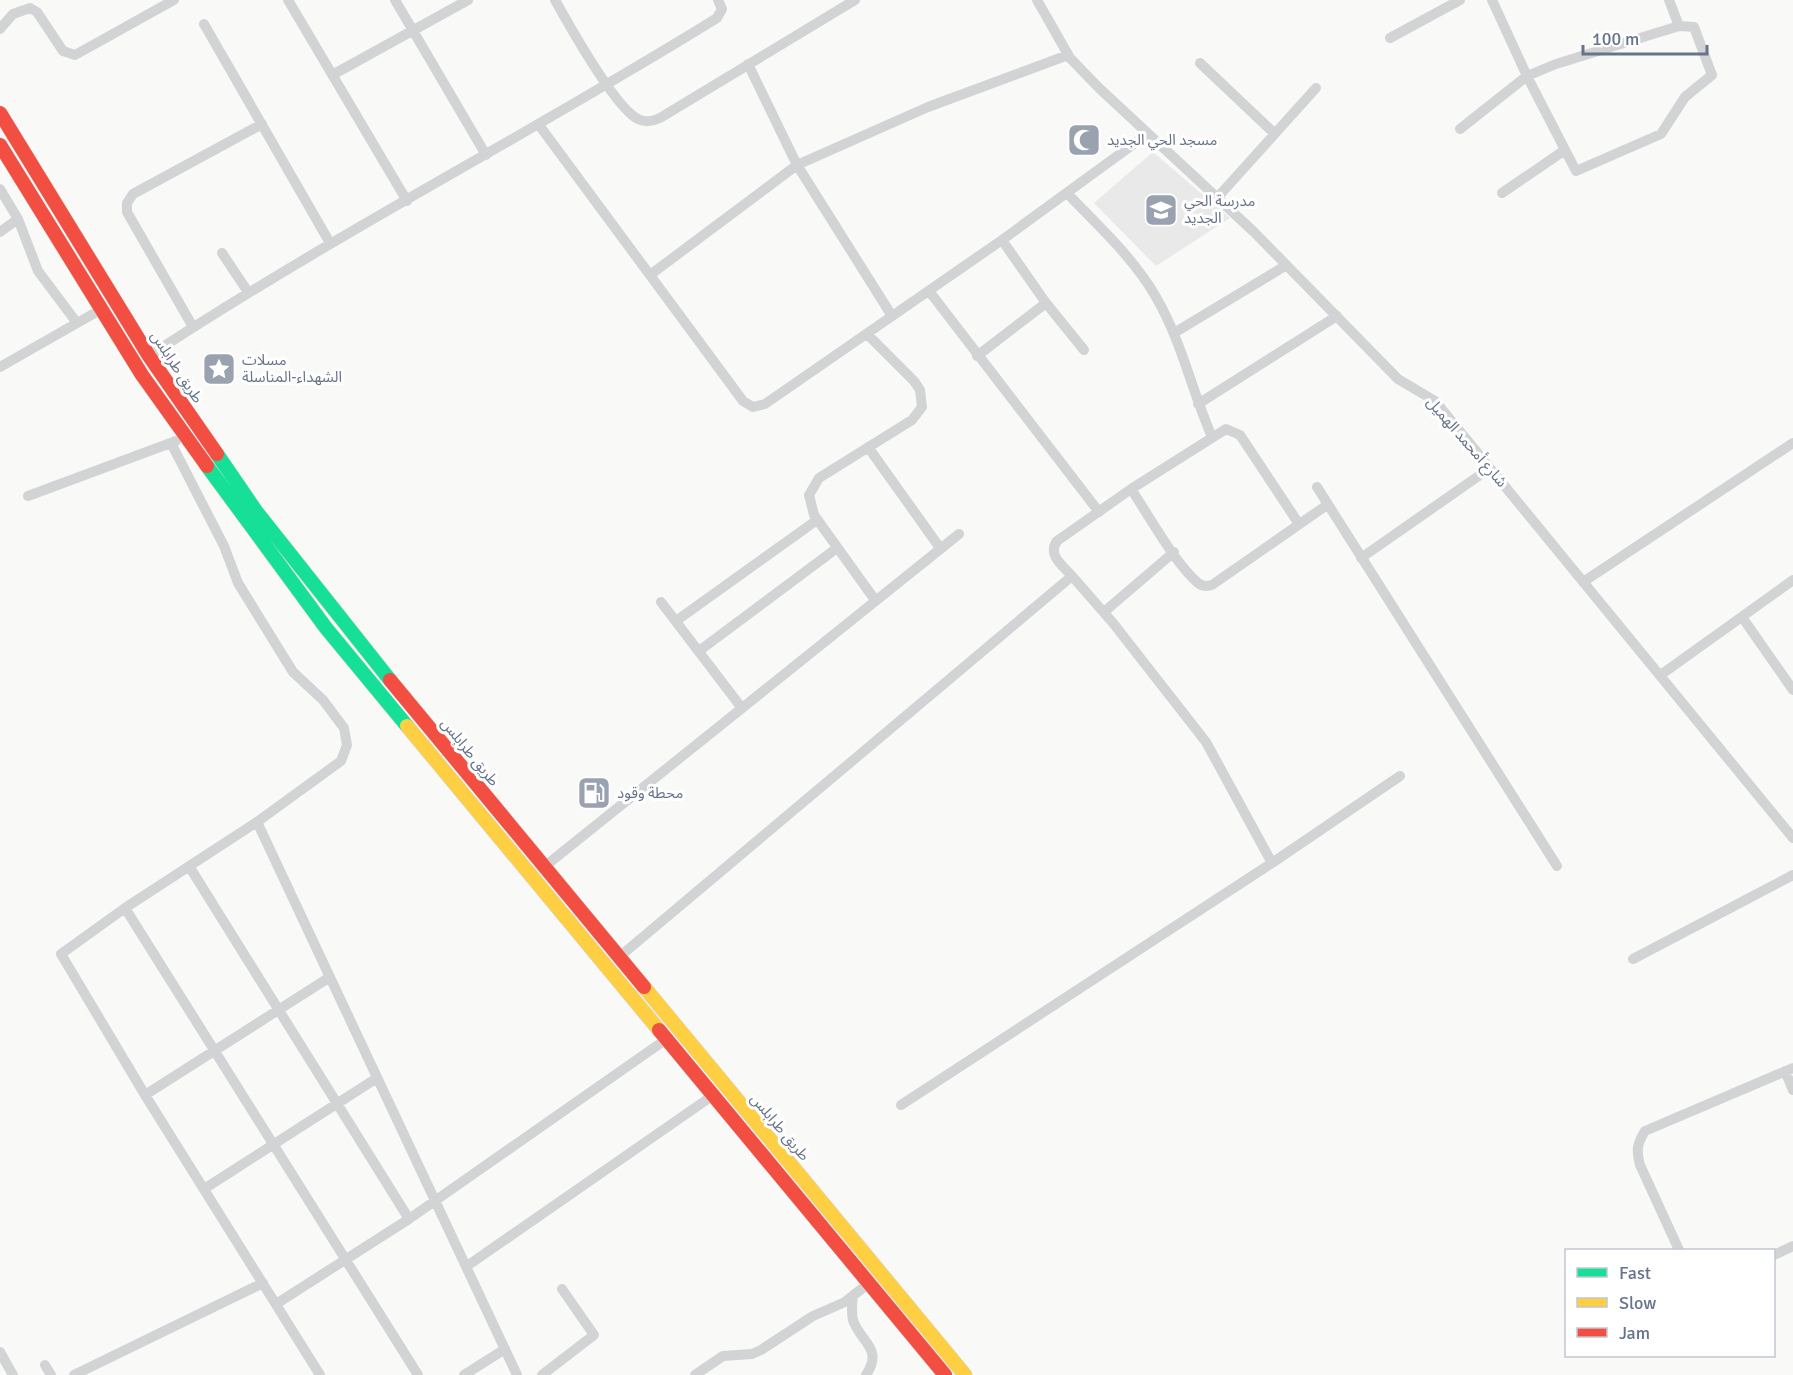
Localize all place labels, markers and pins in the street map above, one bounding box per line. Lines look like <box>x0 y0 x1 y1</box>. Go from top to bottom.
mosque icon: مسجد الحي الجديد <box>1066 122 1102 158</box>
place label: مسجد الحي الجديد <box>1107 131 1217 151</box>
school or university icon: مدرسة الحي الجديد <box>1143 192 1179 228</box>
place label: مدرسة الحي الجديد <box>1184 192 1255 227</box>
place icon: مسلات الشهداء-المناسلة <box>201 351 237 387</box>
place label: مسلات الشهداء-المناسلة <box>242 351 342 386</box>
fuel station icon: محطة وقود <box>576 775 612 811</box>
place label: محطة وقود <box>617 784 683 802</box>

